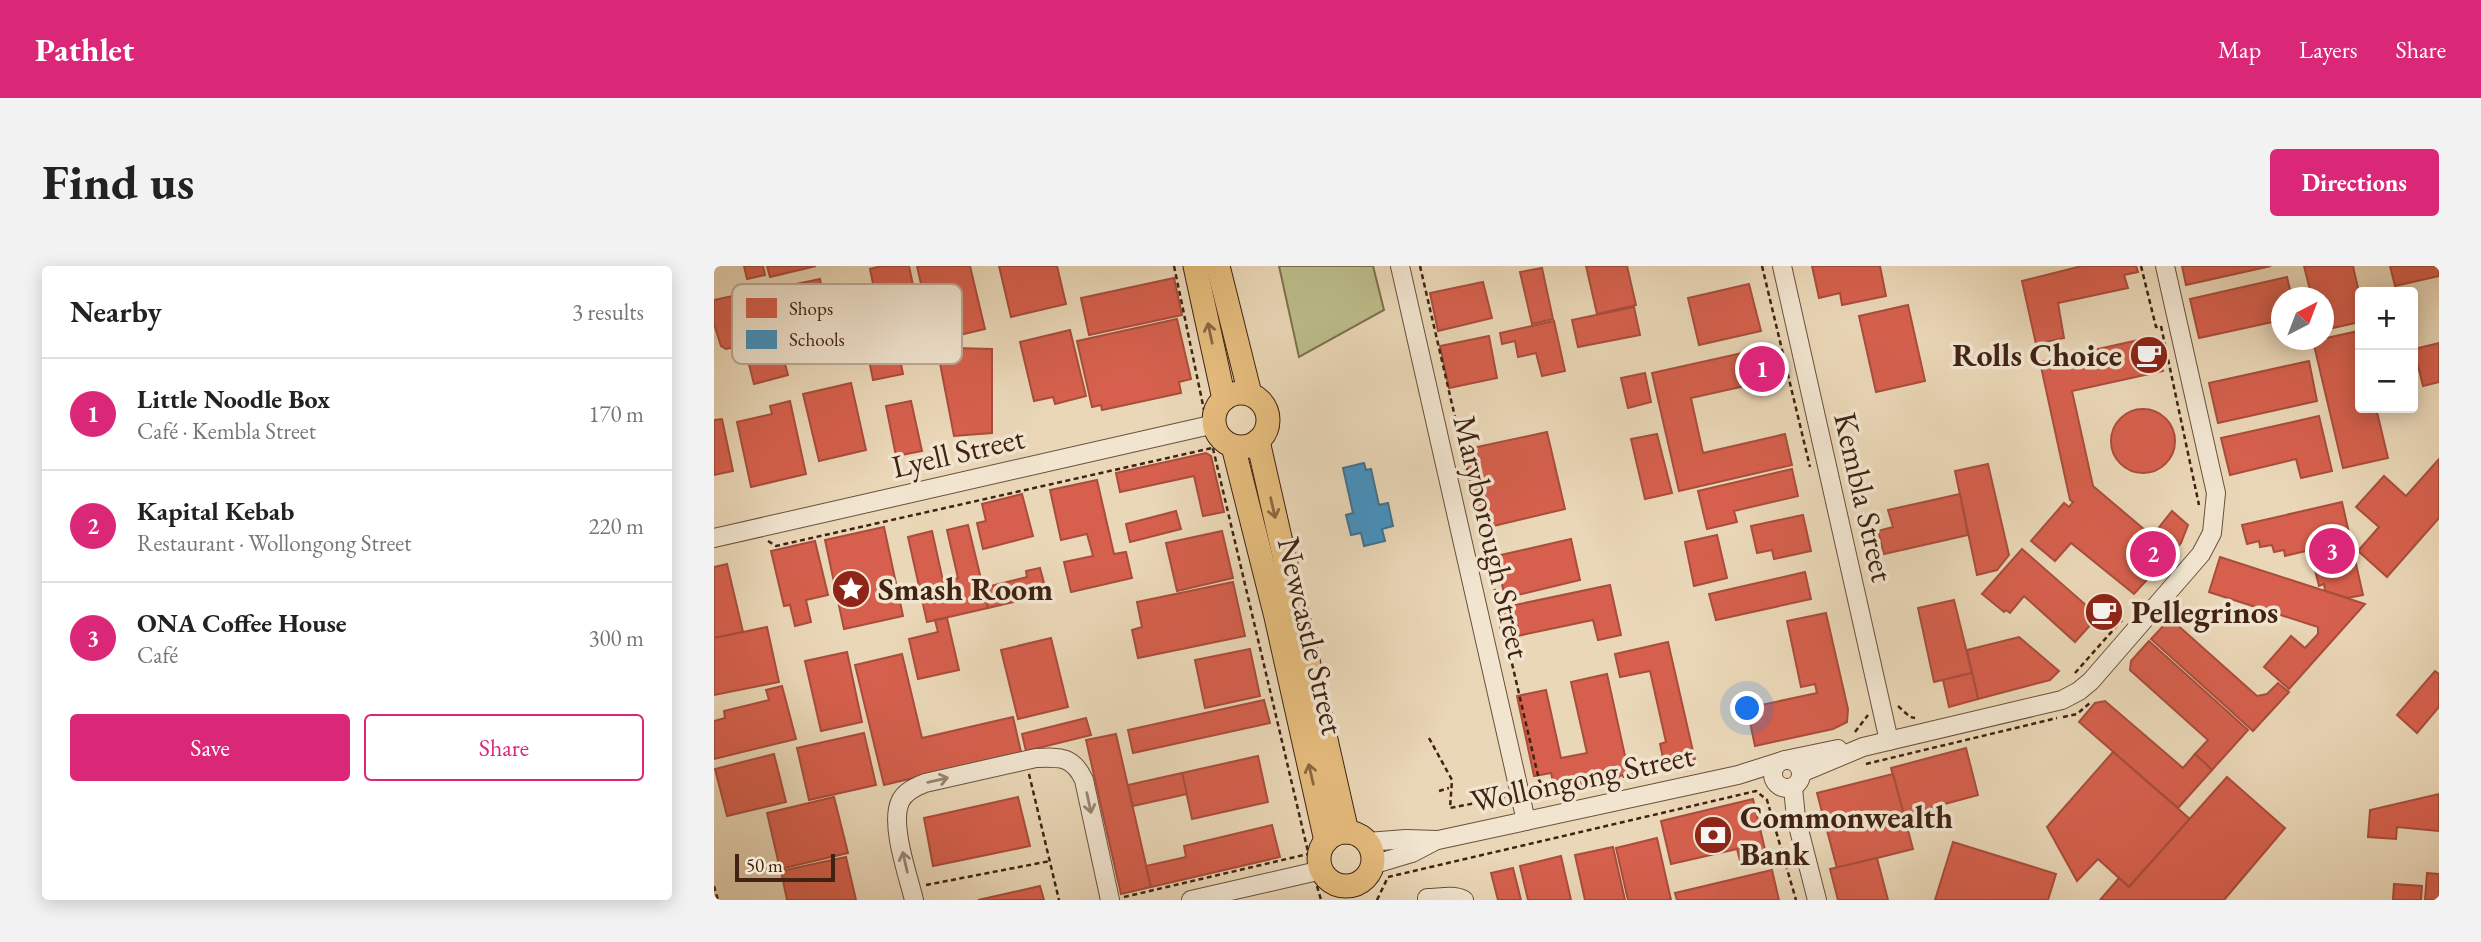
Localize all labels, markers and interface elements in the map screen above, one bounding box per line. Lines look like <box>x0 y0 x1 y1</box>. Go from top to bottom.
text: Pathlet <box>35 28 134 71</box>
text: Map <box>2218 34 2261 65</box>
text: Layers <box>2299 34 2358 65</box>
text: Share <box>2396 34 2446 65</box>
button: Directions <box>2270 149 2439 216</box>
text: Find us <box>42 150 194 214</box>
legend <box>732 284 962 364</box>
north arrow <box>2271 287 2334 350</box>
map controls <box>2355 287 2418 413</box>
button: + <box>2355 287 2418 350</box>
text: Nearby <box>70 292 162 331</box>
text: Shops <box>789 296 833 321</box>
text: 3 results <box>572 297 644 327</box>
one-way arrow <box>1202 322 1216 345</box>
text: Schools <box>789 327 845 352</box>
place label: Rolls Choice <box>1952 334 2122 376</box>
cafe icon: Rolls Choice <box>2128 334 2170 376</box>
pin: 1 <box>1739 343 1785 395</box>
button: − <box>2355 350 2418 413</box>
text: Little Noodle Box <box>137 382 330 416</box>
text: 1 <box>87 399 99 429</box>
text: 170 m <box>588 399 644 429</box>
street label: Kembla Street <box>1824 408 1904 586</box>
street label: Maryborough Street <box>1444 411 1540 663</box>
text: Café · Kembla Street <box>137 416 316 446</box>
street label: Lyell Street <box>888 416 1028 488</box>
text: Kapital Kebab <box>137 494 294 528</box>
one-way arrow <box>1267 496 1281 519</box>
text: 2 <box>87 511 99 541</box>
text: 220 m <box>588 511 644 541</box>
pin: 3 <box>2309 525 2355 577</box>
text: Restaurant · Wollongong Street <box>137 528 411 558</box>
pin: 2 <box>2130 528 2176 580</box>
street label: Newcastle Street <box>1268 533 1354 739</box>
place icon: Smash Room <box>830 568 872 610</box>
place label: Smash Room <box>878 568 1053 610</box>
cafe icon: Pellegrinos <box>2083 591 2125 633</box>
place label: Pellegrinos <box>2131 591 2278 633</box>
text: ONA Coffee House <box>137 606 347 640</box>
text: 3 <box>87 623 99 653</box>
text: 300 m <box>588 623 644 653</box>
text: Café <box>137 640 178 670</box>
your location <box>1730 691 1764 725</box>
button: Save <box>70 714 350 781</box>
button: Share <box>364 714 644 781</box>
street label: Wollongong Street <box>1467 734 1697 822</box>
one-way arrow <box>1304 763 1318 786</box>
one-way arrow <box>926 773 949 787</box>
one-way arrow <box>1083 791 1097 814</box>
place label: Commonwealth Bank <box>1740 796 1953 875</box>
bank icon: Commonwealth Bank <box>1692 814 1734 856</box>
scale bar <box>735 851 835 883</box>
one-way arrow <box>898 851 911 874</box>
text: 50 m <box>746 853 783 878</box>

